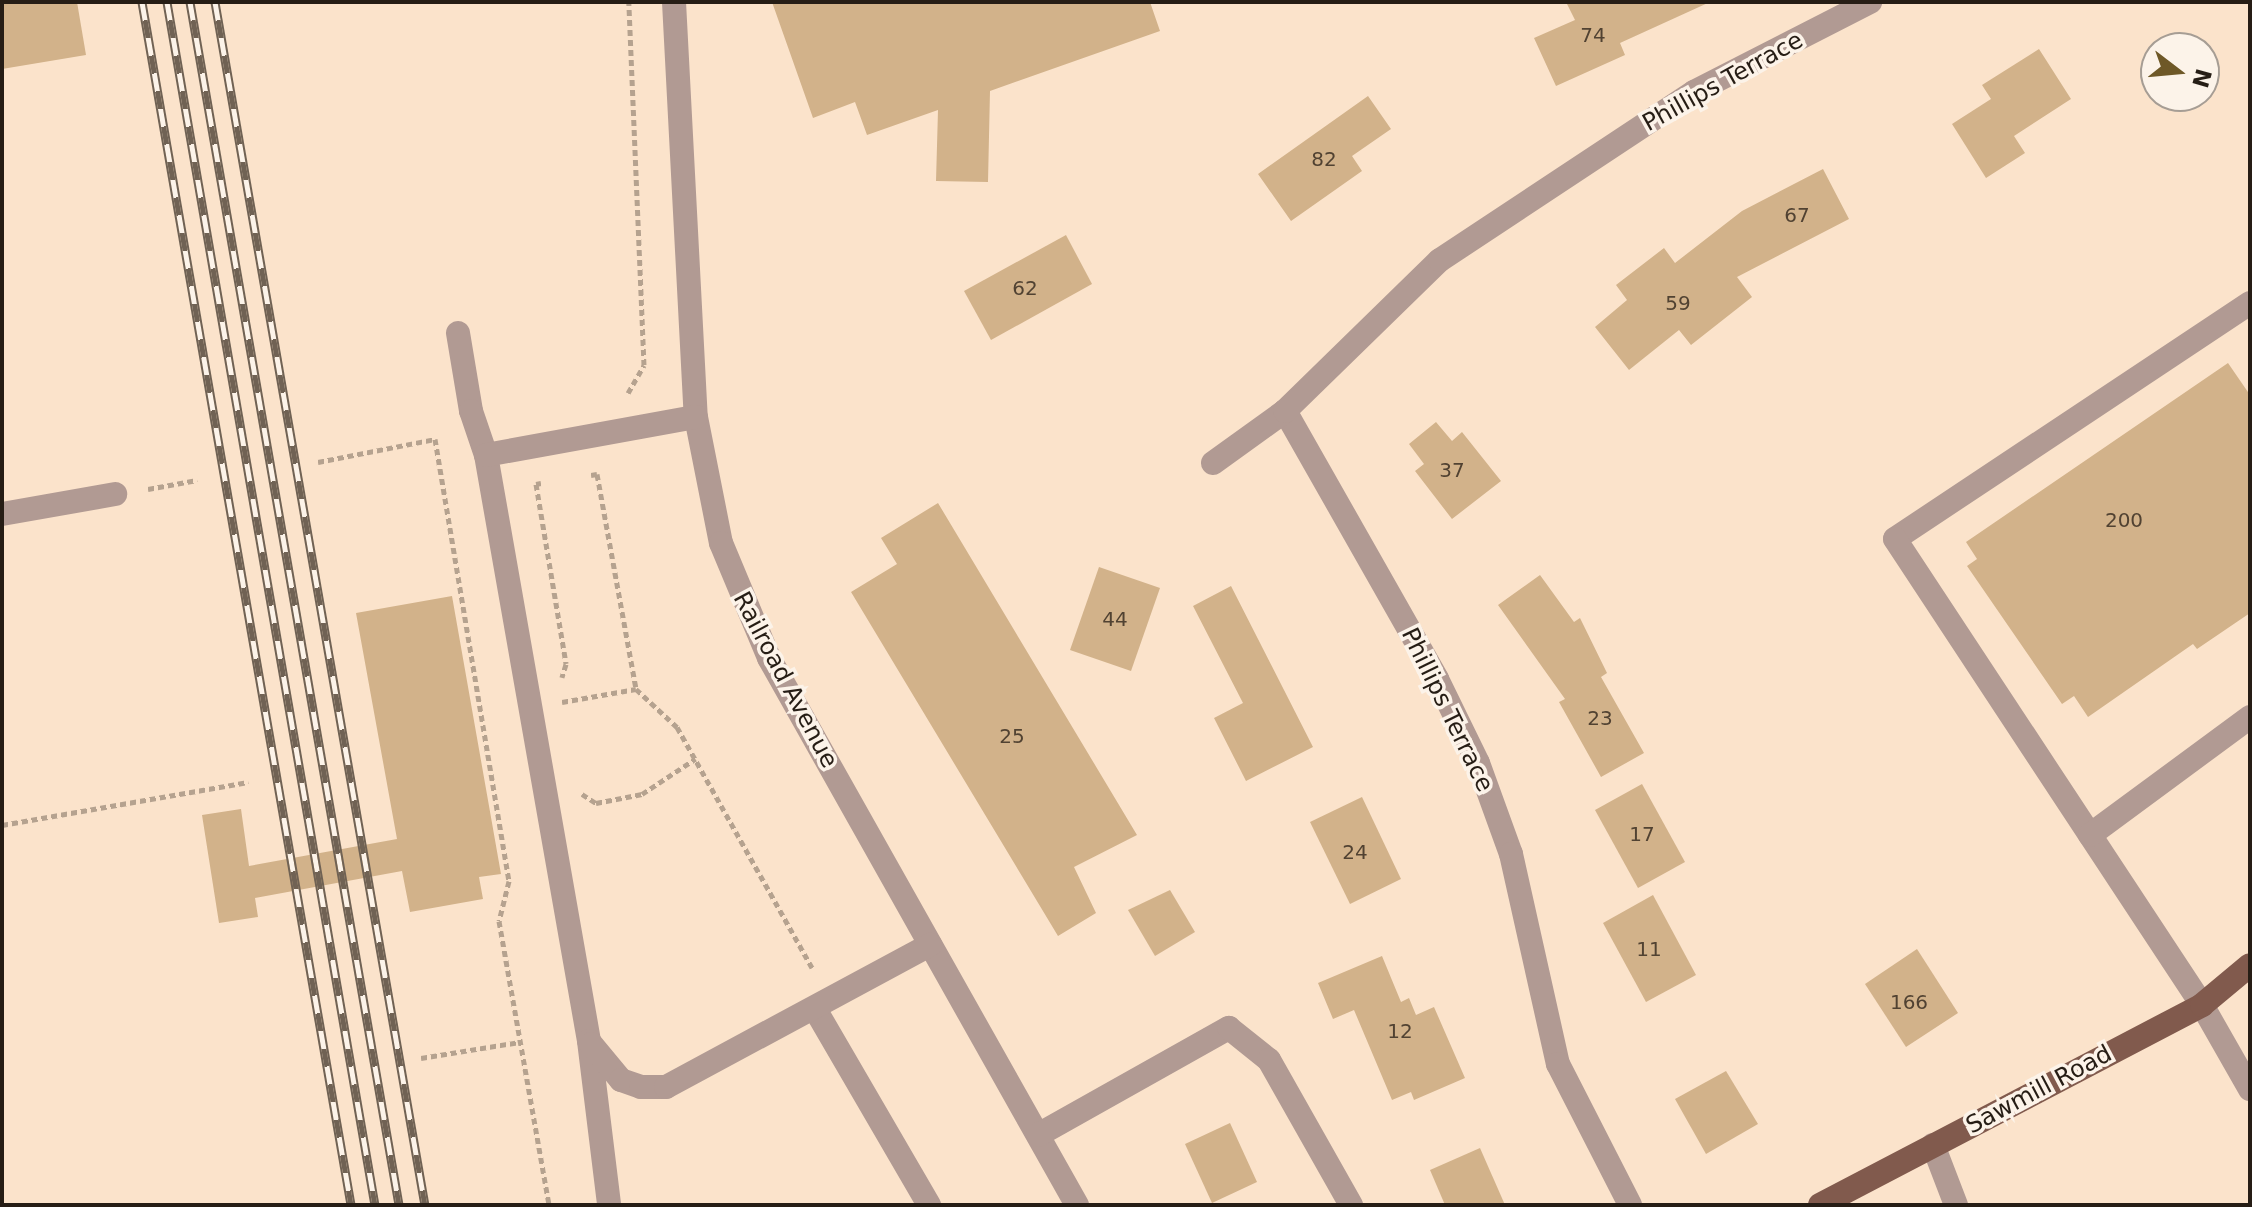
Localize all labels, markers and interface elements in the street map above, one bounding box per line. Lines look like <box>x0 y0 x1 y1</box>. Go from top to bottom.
house number: 74 <box>1580 23 1606 47</box>
street label: Phillips Terrace <box>1638 26 1808 138</box>
north arrow <box>2140 32 2220 112</box>
text: N <box>2187 66 2216 90</box>
house number: 82 <box>1311 147 1337 171</box>
house number: 67 <box>1784 203 1810 227</box>
house number: 62 <box>1012 276 1038 300</box>
house number: 59 <box>1665 291 1691 315</box>
house number: 37 <box>1439 458 1465 482</box>
house number: 200 <box>2105 508 2143 532</box>
street label: Railroad Avenue <box>727 587 843 773</box>
house number: 44 <box>1102 607 1128 631</box>
street label: Phillips Terrace <box>1395 623 1499 797</box>
house number: 23 <box>1587 706 1613 730</box>
house number: 25 <box>999 724 1025 748</box>
house number: 17 <box>1629 822 1655 846</box>
house number: 24 <box>1342 840 1368 864</box>
house number: 11 <box>1636 937 1662 961</box>
house number: 166 <box>1890 990 1928 1014</box>
house number: 12 <box>1387 1019 1413 1043</box>
street label: Sawmill Road <box>1961 1040 2117 1140</box>

